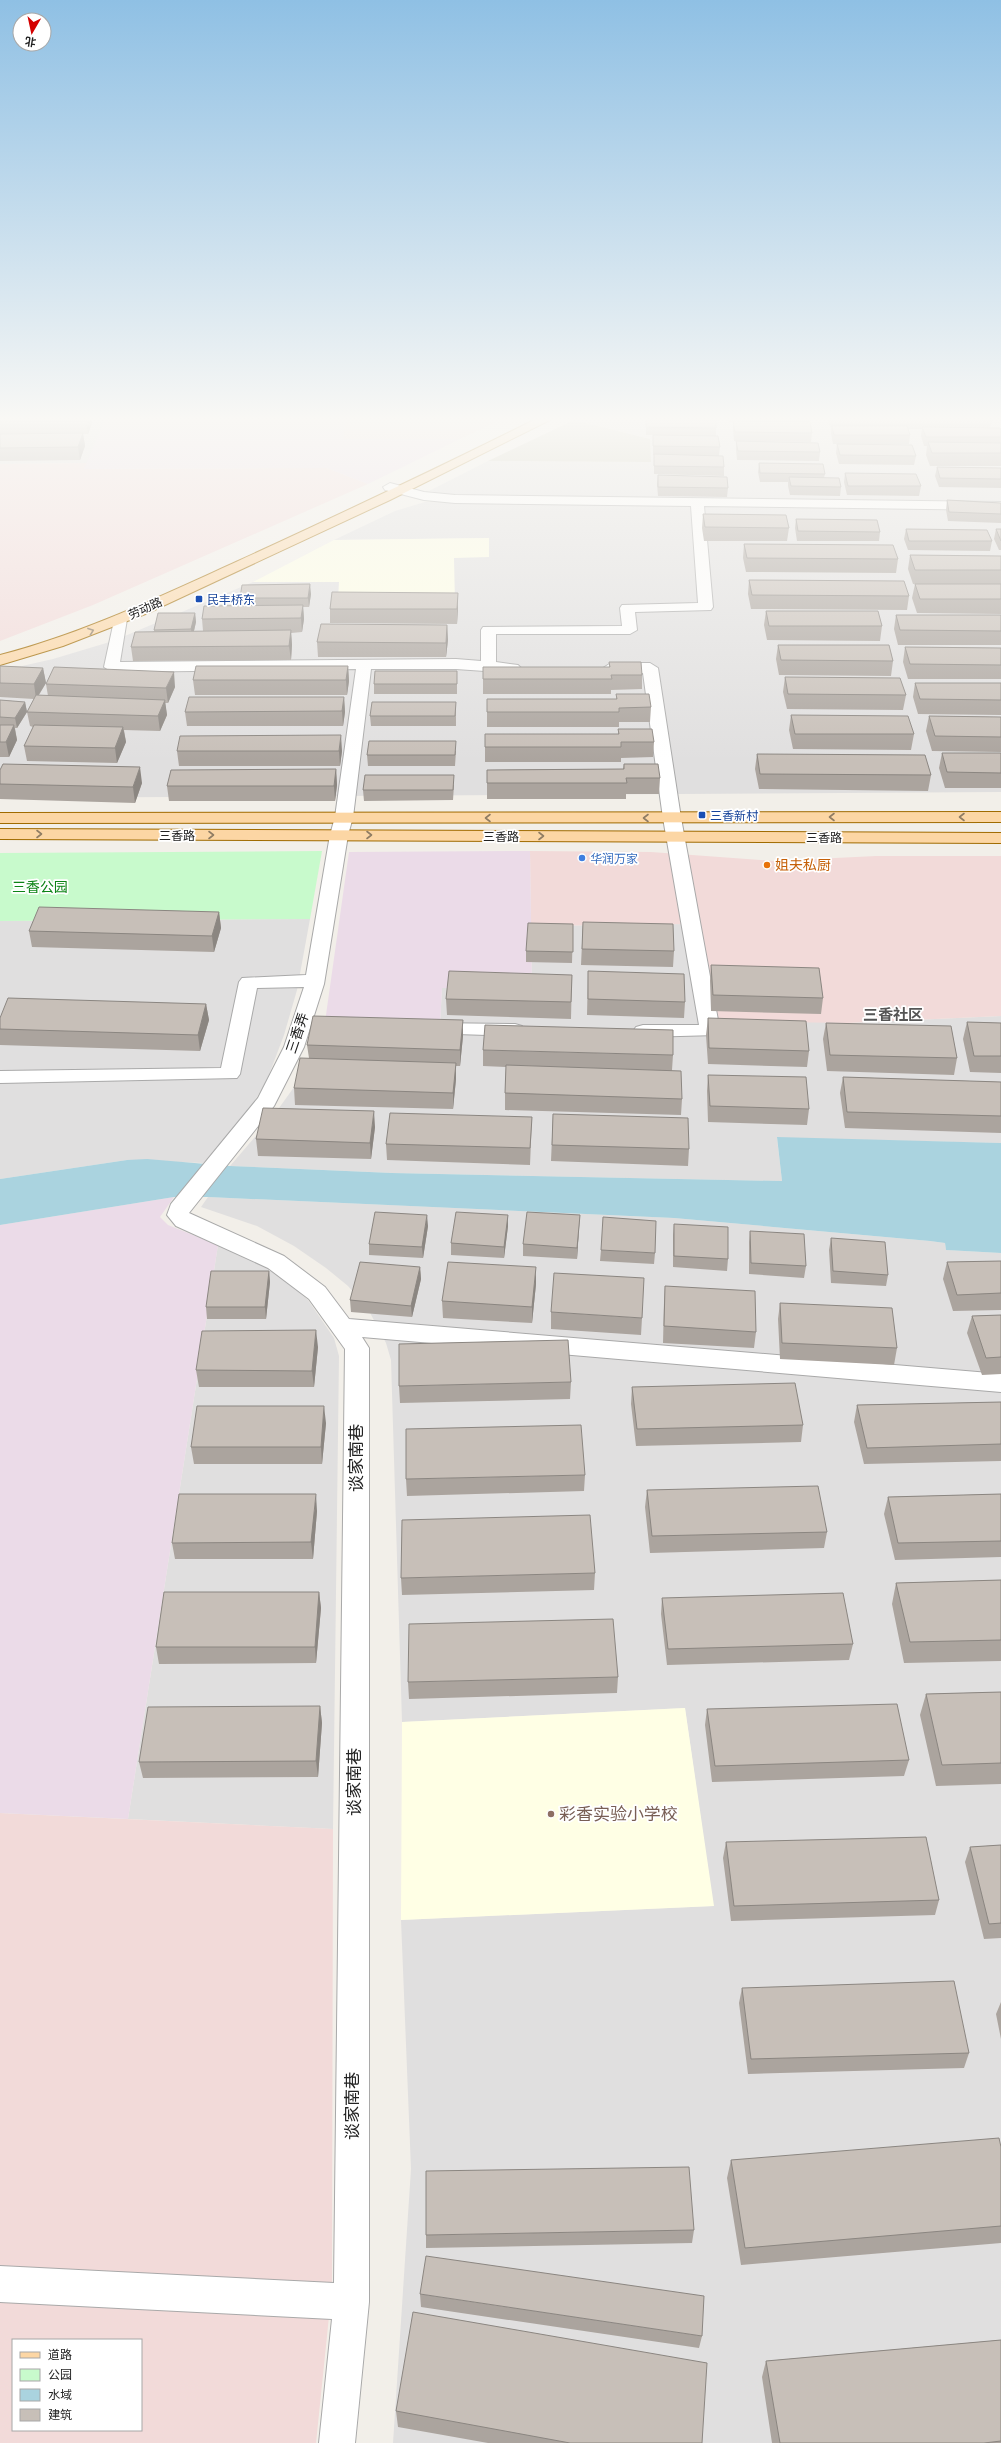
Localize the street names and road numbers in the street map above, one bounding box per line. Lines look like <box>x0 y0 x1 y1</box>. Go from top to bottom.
street label: 劳动路 <box>125 594 165 622</box>
street label: 三香路 <box>159 828 195 843</box>
street label: 三香路 <box>483 829 519 844</box>
street label: 三香路 <box>806 830 842 845</box>
street label: 三香弄 <box>282 1010 312 1056</box>
street label: 谈家南巷 <box>345 1424 367 1492</box>
street label: 谈家南巷 <box>343 1748 365 1816</box>
street label: 谈家南巷 <box>341 2072 363 2140</box>

